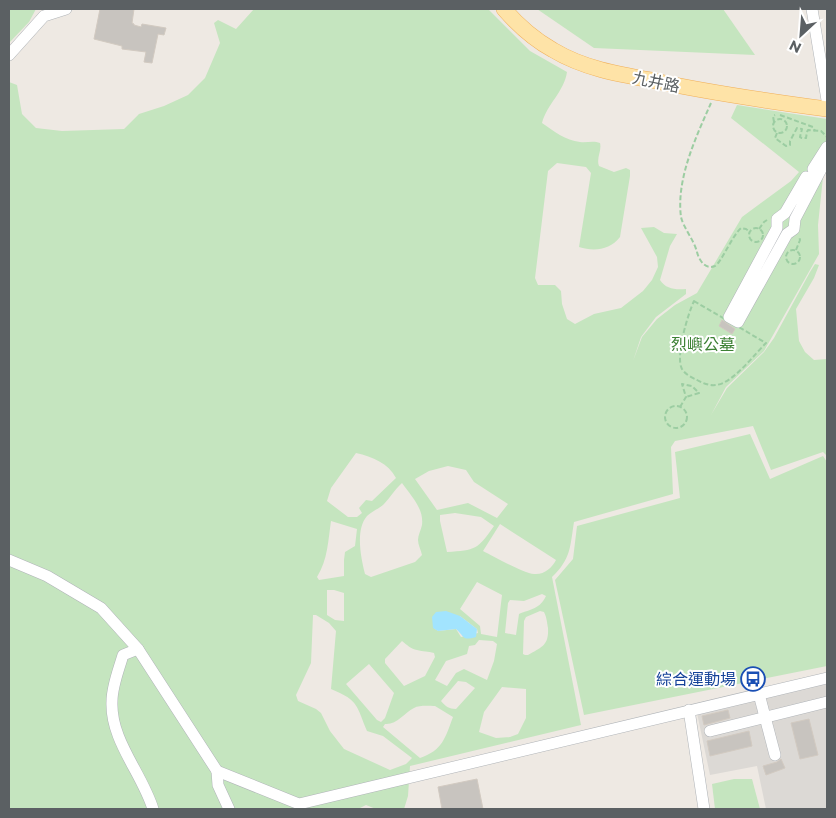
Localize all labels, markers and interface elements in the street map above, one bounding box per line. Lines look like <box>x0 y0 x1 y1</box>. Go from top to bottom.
north arrow <box>776 10 826 60</box>
text: N <box>786 36 804 57</box>
street label: 九井路 <box>631 68 681 96</box>
park label: 烈嶼公墓 <box>671 335 735 354</box>
bus stop icon: 綜合運動場 <box>740 666 766 692</box>
place label: 綜合運動場 <box>656 670 736 689</box>

